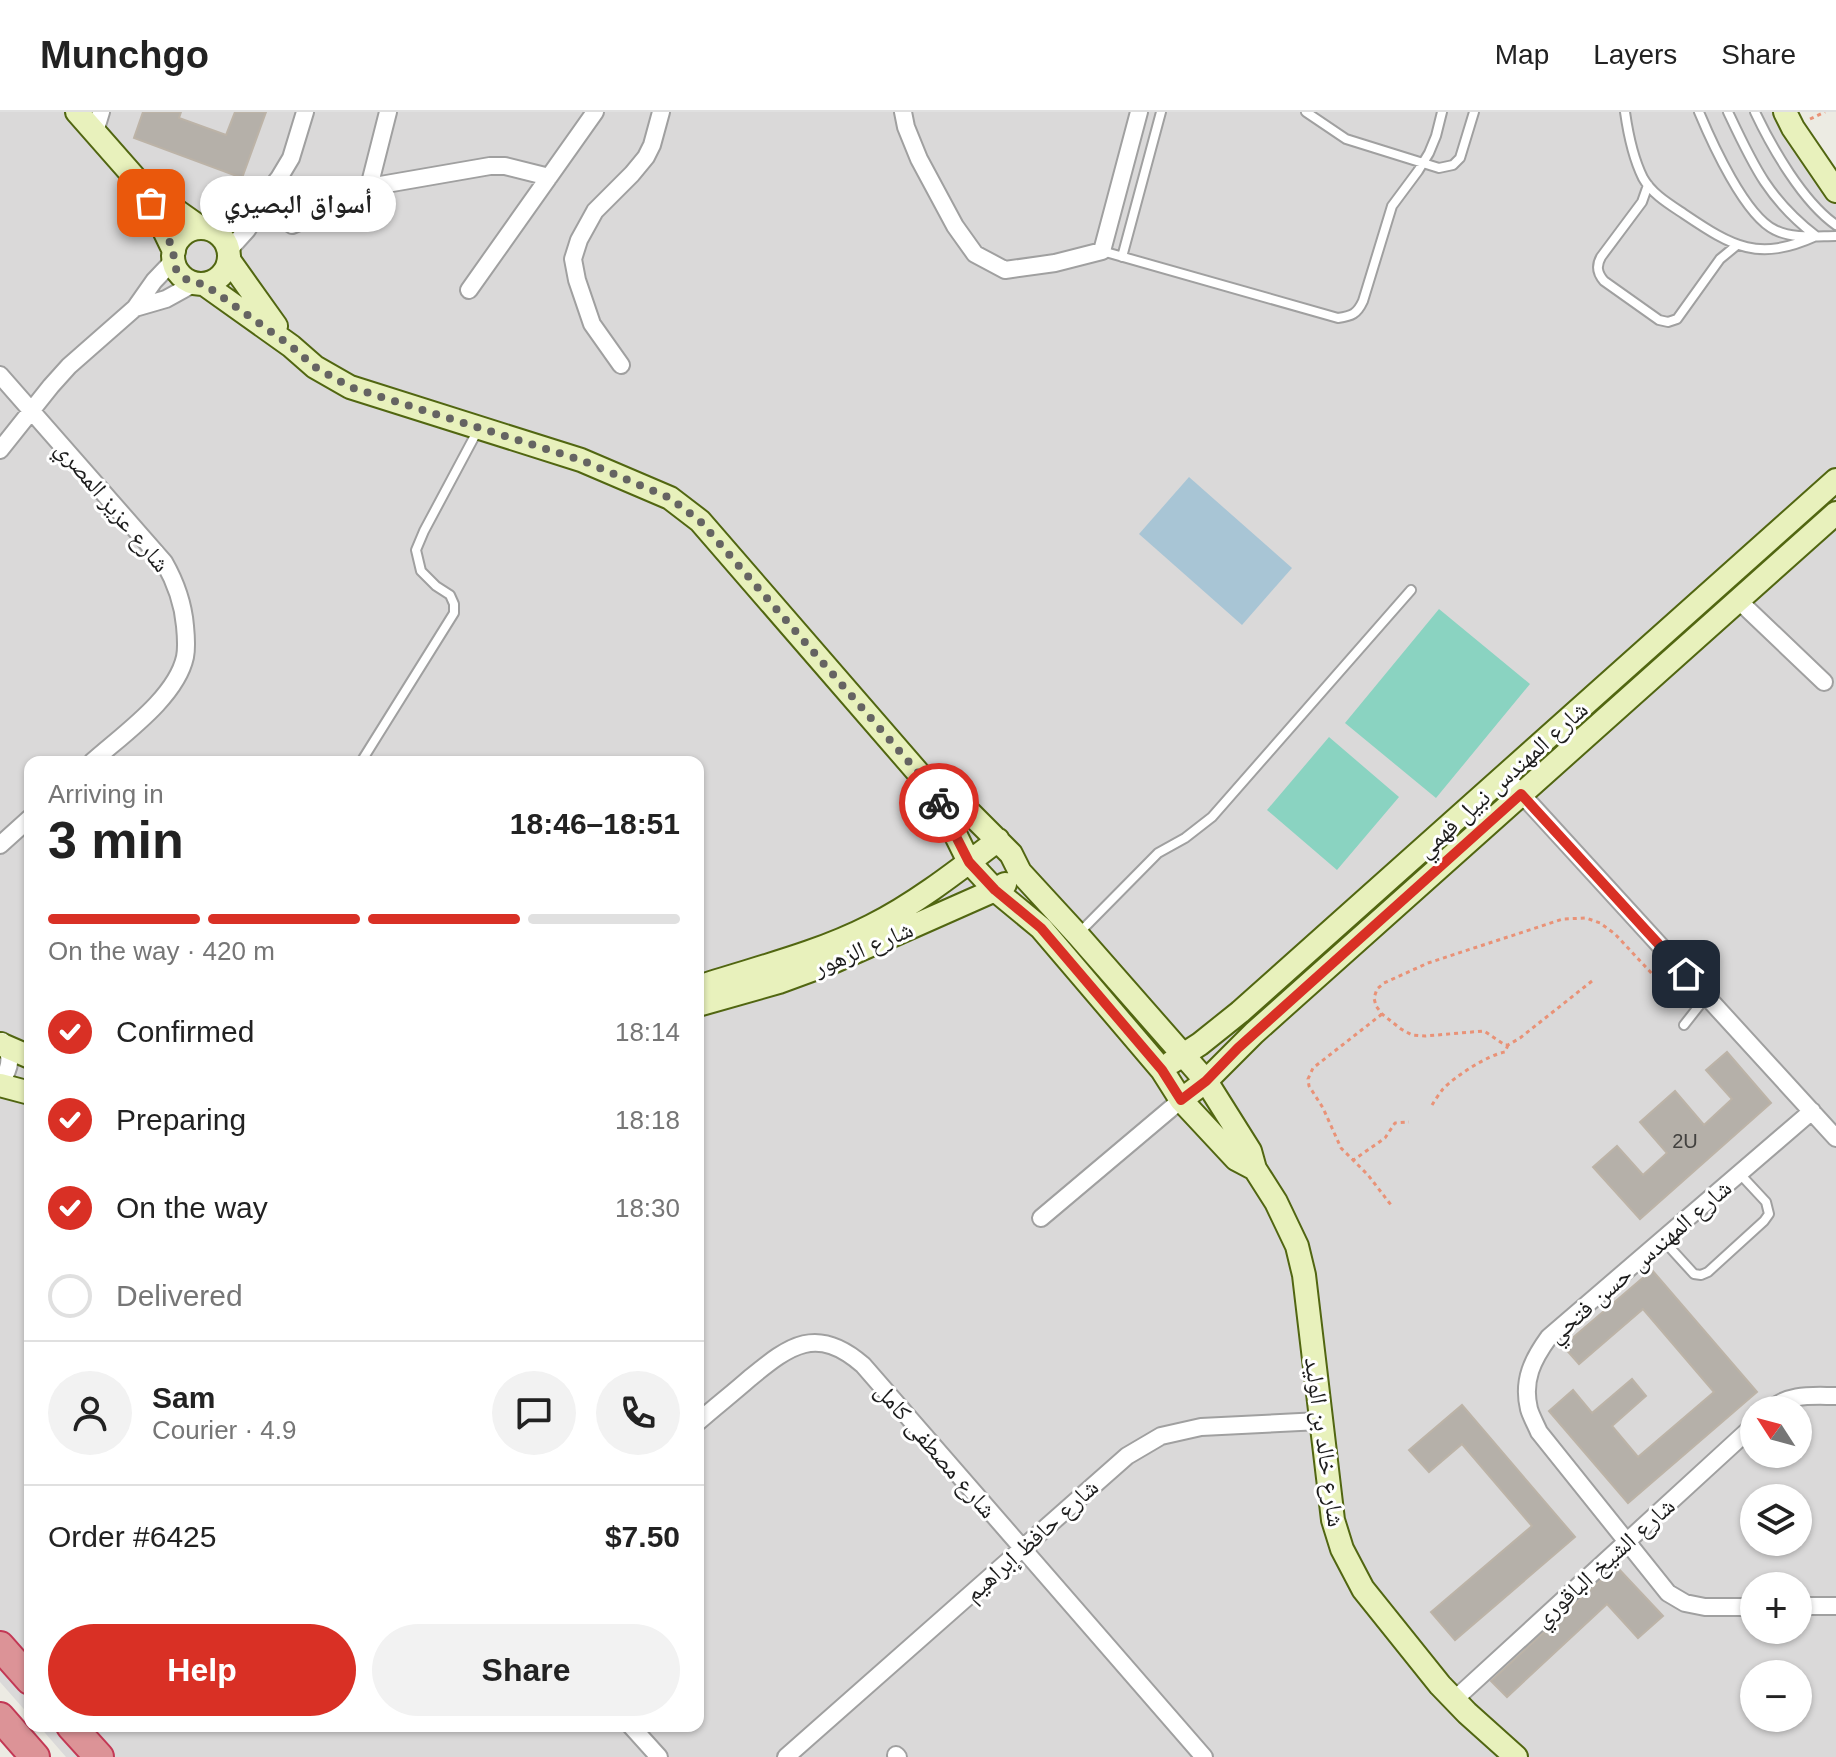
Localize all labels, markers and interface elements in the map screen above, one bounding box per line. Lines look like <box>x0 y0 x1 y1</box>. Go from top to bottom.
text: Munchgo <box>40 34 209 76</box>
text: Map <box>1495 39 1549 70</box>
text: Layers <box>1593 39 1677 70</box>
text: Share <box>1721 39 1796 70</box>
pin <box>117 169 185 237</box>
callout: أسواق البصيري <box>199 175 395 231</box>
icon: bag <box>129 181 173 225</box>
text: أسواق البصيري <box>224 189 372 219</box>
street label: شارع عزيز المصري <box>46 435 176 581</box>
street label: شارع المهندس نبيل فهمي <box>1411 695 1597 867</box>
courier <box>899 763 979 843</box>
text: Arriving in <box>48 779 164 809</box>
icon: bike <box>917 781 961 825</box>
text: 18:46–18:51 <box>510 807 680 840</box>
text: 3 min <box>48 811 184 869</box>
street label: شارع الزهور <box>808 915 918 983</box>
text: On the way · 420 m <box>48 936 275 966</box>
pin <box>1652 940 1720 1008</box>
icon: home <box>1664 952 1708 996</box>
icon: check <box>48 1010 92 1054</box>
text: Confirmed <box>116 1015 254 1048</box>
text: 18:14 <box>615 1017 680 1047</box>
icon: check <box>48 1098 92 1142</box>
text: Preparing <box>116 1103 246 1136</box>
text: 18:18 <box>615 1105 680 1135</box>
house number: 2U <box>1672 1130 1698 1152</box>
street label: شارع المهندس حسن فتحي <box>1542 1174 1740 1353</box>
icon: check <box>48 1186 92 1230</box>
text: On the way <box>116 1191 268 1224</box>
text: 18:30 <box>615 1193 680 1223</box>
text: Delivered <box>116 1279 243 1312</box>
street label: شارع خالد بن الوليد <box>1298 1355 1350 1529</box>
button: person <box>48 1371 132 1455</box>
button: chat <box>492 1371 576 1455</box>
button: phone <box>596 1371 680 1455</box>
street label: شارع مصطفى كامل <box>868 1377 1002 1525</box>
text: Sam <box>152 1381 215 1414</box>
north arrow <box>1740 1396 1812 1468</box>
map controls <box>1740 1396 1812 1732</box>
text: Courier · 4.9 <box>152 1415 297 1445</box>
street label: شارع حافظ إبراهيم <box>959 1473 1105 1609</box>
button: layers <box>1740 1484 1812 1556</box>
street label: شارع الشيخ الباقوري <box>1528 1492 1684 1637</box>
text: Order #6425 <box>48 1520 216 1553</box>
text: $7.50 <box>605 1520 680 1553</box>
button: + <box>1740 1572 1812 1644</box>
button: Help <box>48 1624 356 1716</box>
button: Share <box>372 1624 680 1716</box>
button: − <box>1740 1660 1812 1732</box>

